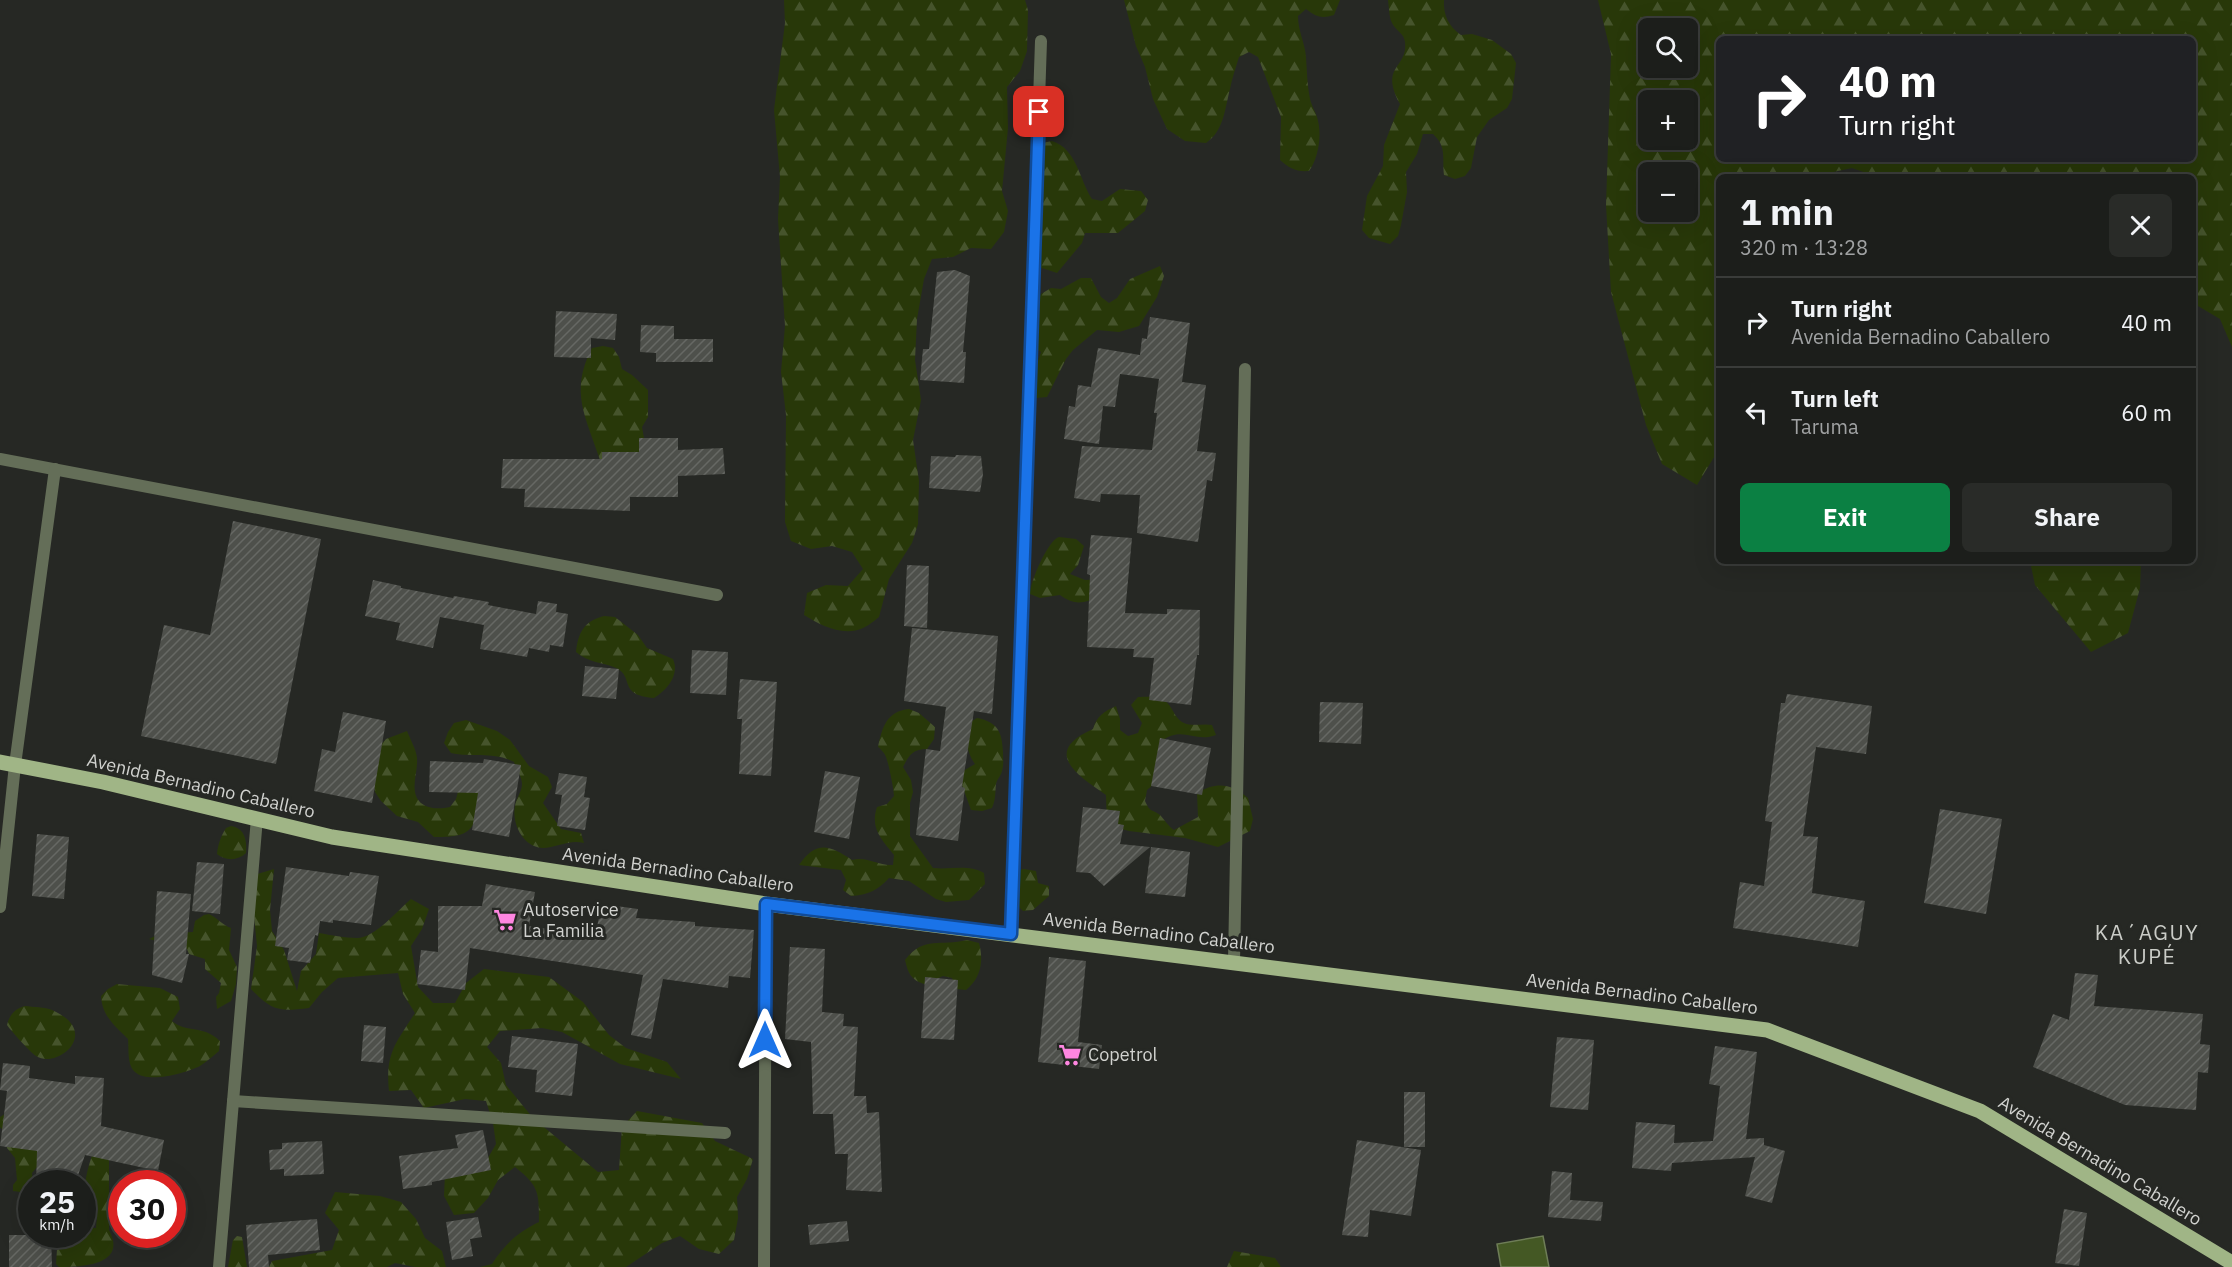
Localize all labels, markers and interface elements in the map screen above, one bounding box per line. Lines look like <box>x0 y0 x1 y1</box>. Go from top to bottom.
map controls <box>1638 18 1698 222</box>
button: search <box>1638 18 1698 78</box>
text: 40 m <box>1839 54 1937 109</box>
icon: right <box>1740 60 1818 138</box>
pin <box>1013 86 1064 137</box>
button: + <box>1638 90 1698 150</box>
icon: arrive <box>1022 95 1055 128</box>
text: Turn right <box>1839 107 1956 142</box>
button: − <box>1638 162 1698 222</box>
text: 1 min <box>1740 188 1834 235</box>
button: close <box>2109 194 2172 257</box>
text: 320 m · 13:28 <box>1740 234 1868 261</box>
text: Turn right <box>1791 294 1892 323</box>
icon: right <box>1740 306 1773 339</box>
text: 40 m <box>2121 308 2172 337</box>
text: Avenida Bernadino Caballero <box>1791 323 2050 350</box>
text: Turn left <box>1791 384 1879 413</box>
icon: left <box>1740 396 1773 429</box>
text: 60 m <box>2121 398 2172 427</box>
text: Taruma <box>1791 413 1859 440</box>
button: Exit <box>1740 483 1950 552</box>
button: Share <box>1962 483 2172 552</box>
street label: Avenida Bernadino Caballero <box>85 748 317 823</box>
street label: Avenida Bernadino Caballero <box>561 842 795 897</box>
place label: Autoservice La Familia <box>523 898 619 942</box>
supermarket icon: Autoservice La Familia <box>492 907 518 933</box>
street label: Avenida Bernadino Caballero <box>1042 907 1276 958</box>
district label: KA´AGUY KUPÉ <box>2095 918 2199 970</box>
street label: Avenida Bernadino Caballero <box>1525 968 1759 1019</box>
position arrow <box>733 1008 797 1072</box>
supermarket icon: Copetrol <box>1057 1042 1083 1068</box>
place label: Copetrol <box>1088 1043 1157 1066</box>
street label: Avenida Bernadino Caballero <box>1994 1091 2206 1231</box>
speed limit sign: 30 <box>108 1170 186 1248</box>
text: 25 <box>39 1182 75 1221</box>
text: km/h <box>39 1215 75 1234</box>

